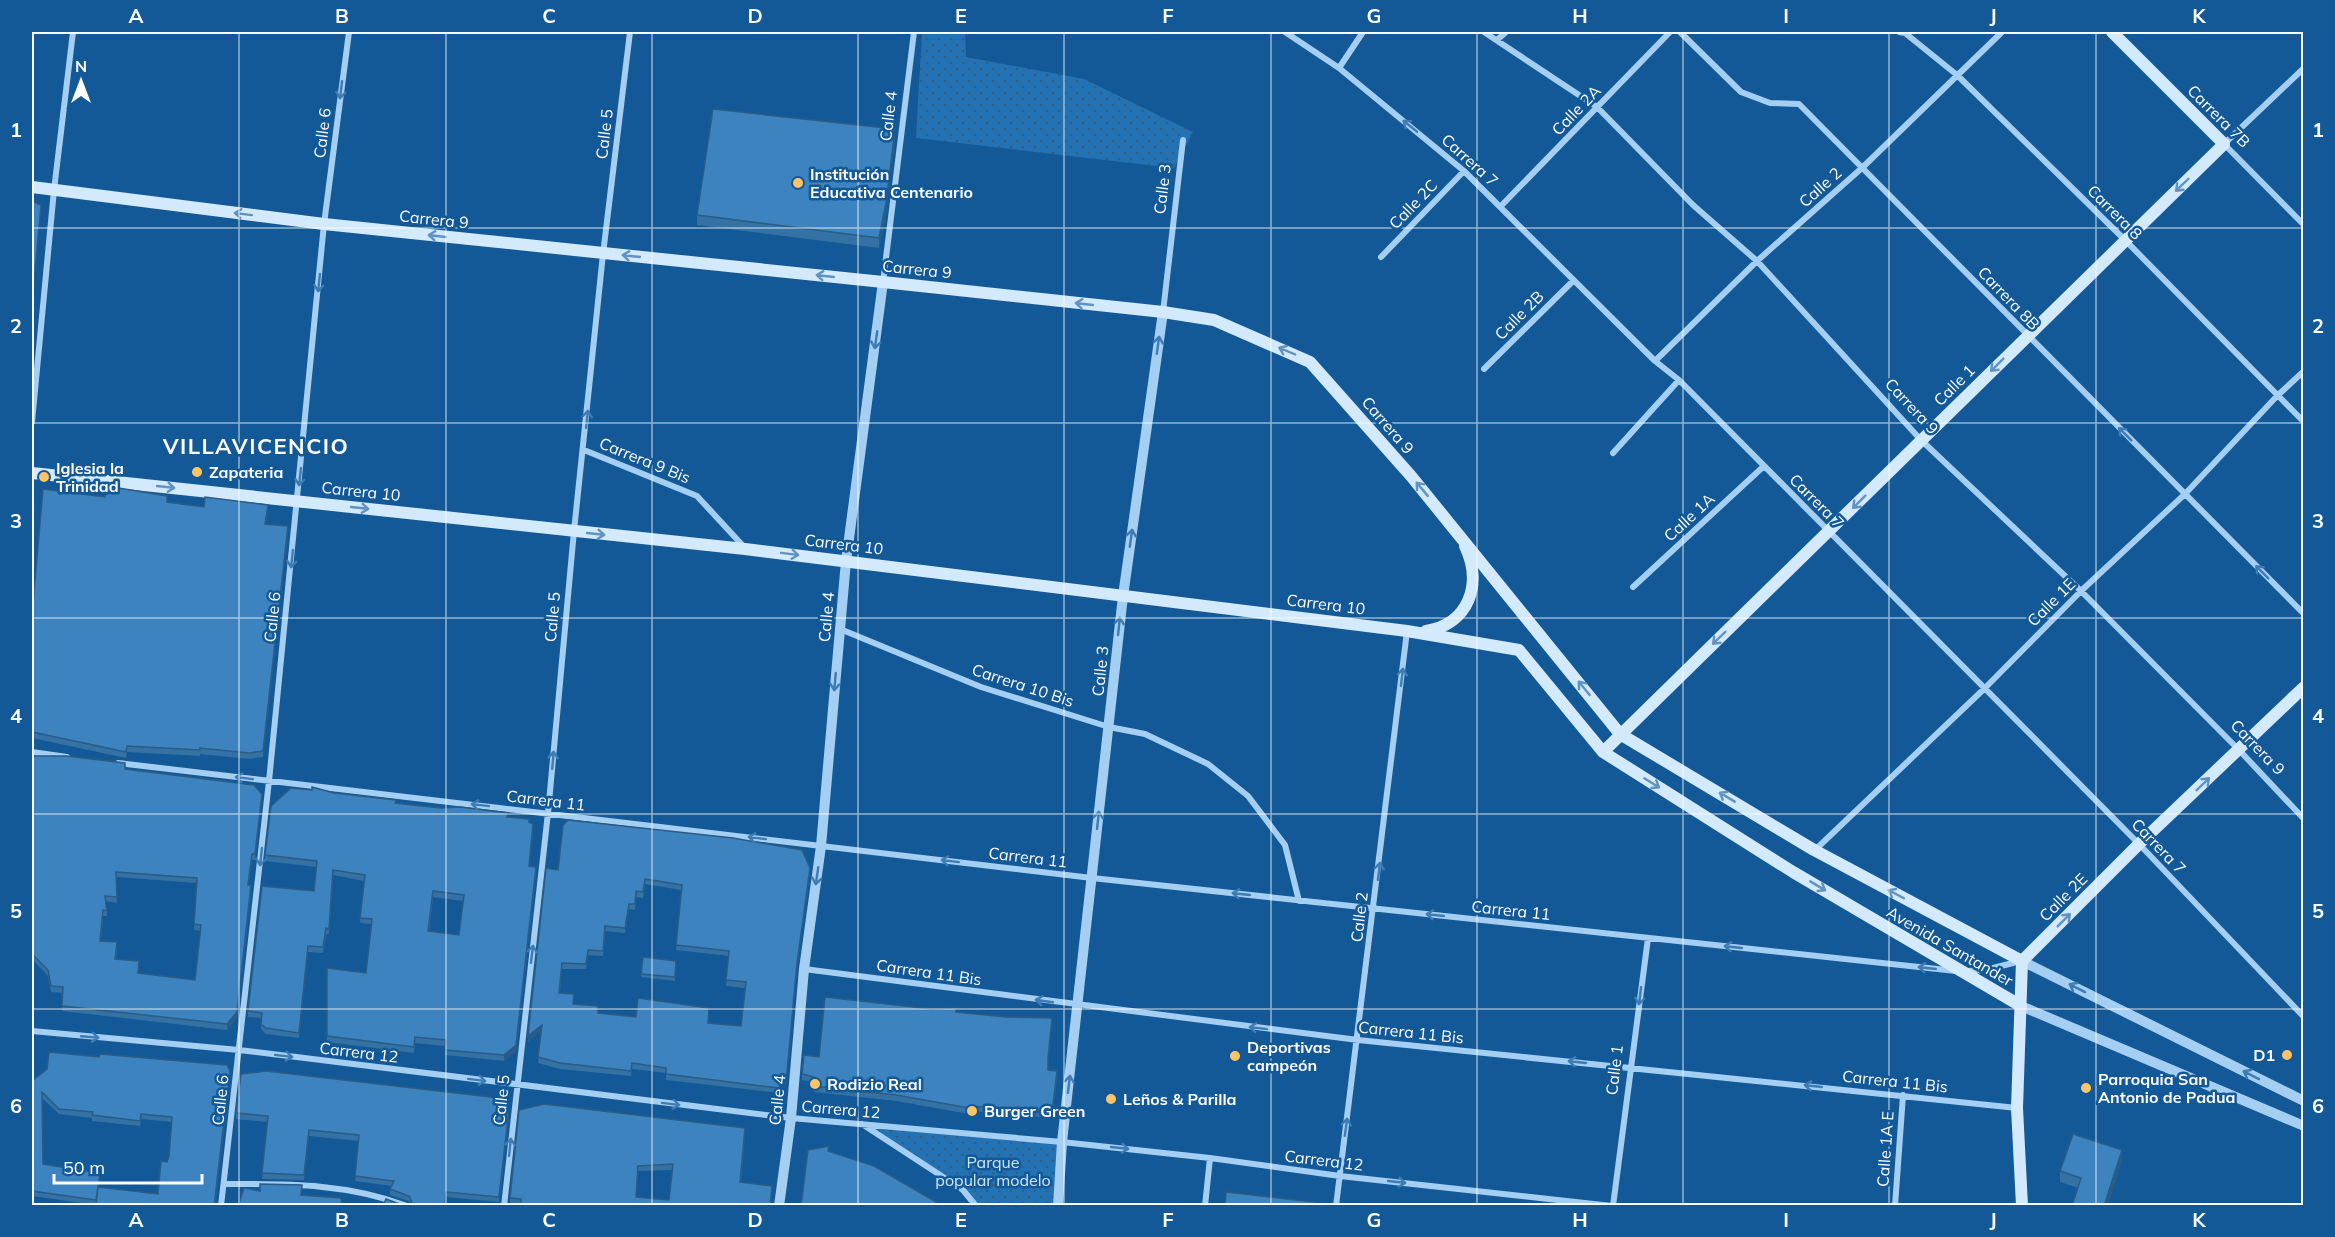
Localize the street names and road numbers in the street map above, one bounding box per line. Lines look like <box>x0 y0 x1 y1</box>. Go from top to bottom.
street label: Carrera 7B <box>2183 80 2255 152</box>
street label: Calle 2A <box>1547 81 1605 139</box>
street label: Calle 4 <box>875 89 901 142</box>
street label: Calle 6 <box>309 107 335 159</box>
street label: Calle 5 <box>591 108 617 160</box>
street label: Carrera 7 <box>1437 129 1503 191</box>
street label: Calle 3 <box>1149 163 1175 215</box>
street label: Calle 2 <box>1795 163 1845 211</box>
street label: Calle 2C <box>1385 175 1442 233</box>
street label: Carrera 8 <box>2083 180 2147 244</box>
street label: Carrera 9 <box>398 205 470 233</box>
street label: Carrera 9 <box>881 255 953 283</box>
street label: Carrera 8B <box>1974 262 2044 334</box>
street label: Calle 2B <box>1490 286 1548 344</box>
street label: Calle 1 <box>1929 360 1979 410</box>
street label: Carrera 9 <box>1881 374 1943 438</box>
street label: Carrera 9 <box>1358 392 1418 458</box>
street label: Carrera 9 Bis <box>597 433 693 487</box>
street label: Carrera 7 <box>1785 469 1849 533</box>
street label: Carrera 10 <box>321 477 401 505</box>
street label: Calle 1A <box>1659 488 1719 546</box>
street label: Carrera 10 <box>803 529 885 559</box>
street label: Calle 1E <box>2023 574 2079 630</box>
street label: Carrera 10 <box>1285 589 1367 619</box>
street label: Calle 6 <box>259 591 285 643</box>
street label: Calle 5 <box>540 591 564 643</box>
street label: Calle 4 <box>814 591 838 643</box>
street label: Calle 3 <box>1087 645 1113 697</box>
street label: Carrera 10 Bis <box>969 659 1077 711</box>
street label: Carrera 9 <box>2227 715 2289 779</box>
street label: Carrera 11 <box>505 785 587 815</box>
street label: Carrera 7 <box>2128 814 2190 878</box>
street label: Carrera 11 <box>987 842 1069 872</box>
street label: Calle 2E <box>2035 869 2091 925</box>
street label: Calle 2 <box>1346 891 1372 943</box>
street label: Carrera 11 <box>1471 896 1551 924</box>
street label: Avenida Santander <box>1883 902 2017 990</box>
street label: Carrera 11 Bis <box>875 955 983 989</box>
street label: Carrera 11 Bis <box>1357 1017 1465 1047</box>
street label: Carrera 12 <box>318 1037 400 1067</box>
street label: Calle 1 <box>1601 1044 1627 1096</box>
street label: Carrera 11 Bis <box>1841 1066 1949 1096</box>
street label: Calle 6 <box>207 1074 233 1126</box>
street label: Calle 5 <box>488 1074 514 1126</box>
street label: Calle 4 <box>764 1074 790 1126</box>
street label: Carrera 12 <box>801 1096 881 1122</box>
street label: Calle 1A E <box>1872 1111 1898 1187</box>
street label: Carrera 12 <box>1283 1145 1365 1175</box>

